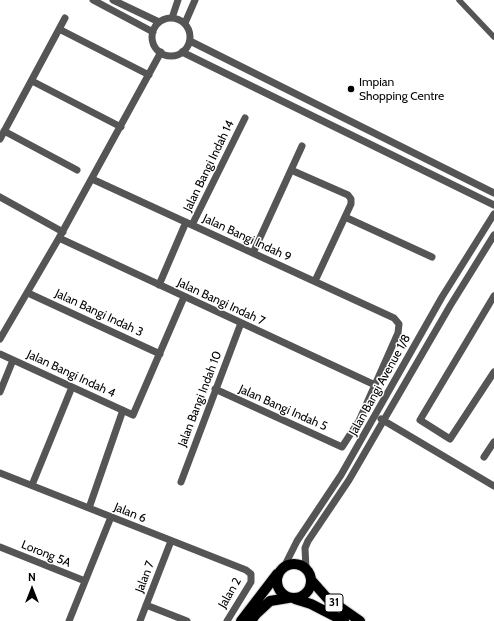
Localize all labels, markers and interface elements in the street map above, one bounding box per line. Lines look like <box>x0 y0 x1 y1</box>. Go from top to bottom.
place label: Impian Shopping Centre <box>359 75 444 103</box>
marker: Impian Shopping Centre <box>346 84 356 94</box>
street label: Jalan Bangi Indah 14 <box>181 118 237 214</box>
street label: Jalan Bangi Indah 9 <box>201 211 293 265</box>
street label: Jalan Bangi Indah 7 <box>175 275 267 329</box>
street label: Jalan Bangi Indah 3 <box>53 286 145 340</box>
street label: Jalan Bangi Avenue 1/8 <box>346 332 414 438</box>
street label: Jalan Bangi Indah 4 <box>24 347 118 401</box>
street label: Jalan Bangi Indah 10 <box>175 349 225 449</box>
street label: Jalan Bangi Indah 5 <box>236 382 330 434</box>
street label: Jalan 6 <box>112 500 148 526</box>
street label: Lorong 5A <box>19 538 73 570</box>
street label: Jalan 7 <box>132 559 158 595</box>
north arrow <box>12 569 52 609</box>
text: N <box>28 570 36 584</box>
street label: Jalan 2 <box>216 575 244 611</box>
road number: 31 <box>325 594 343 612</box>

